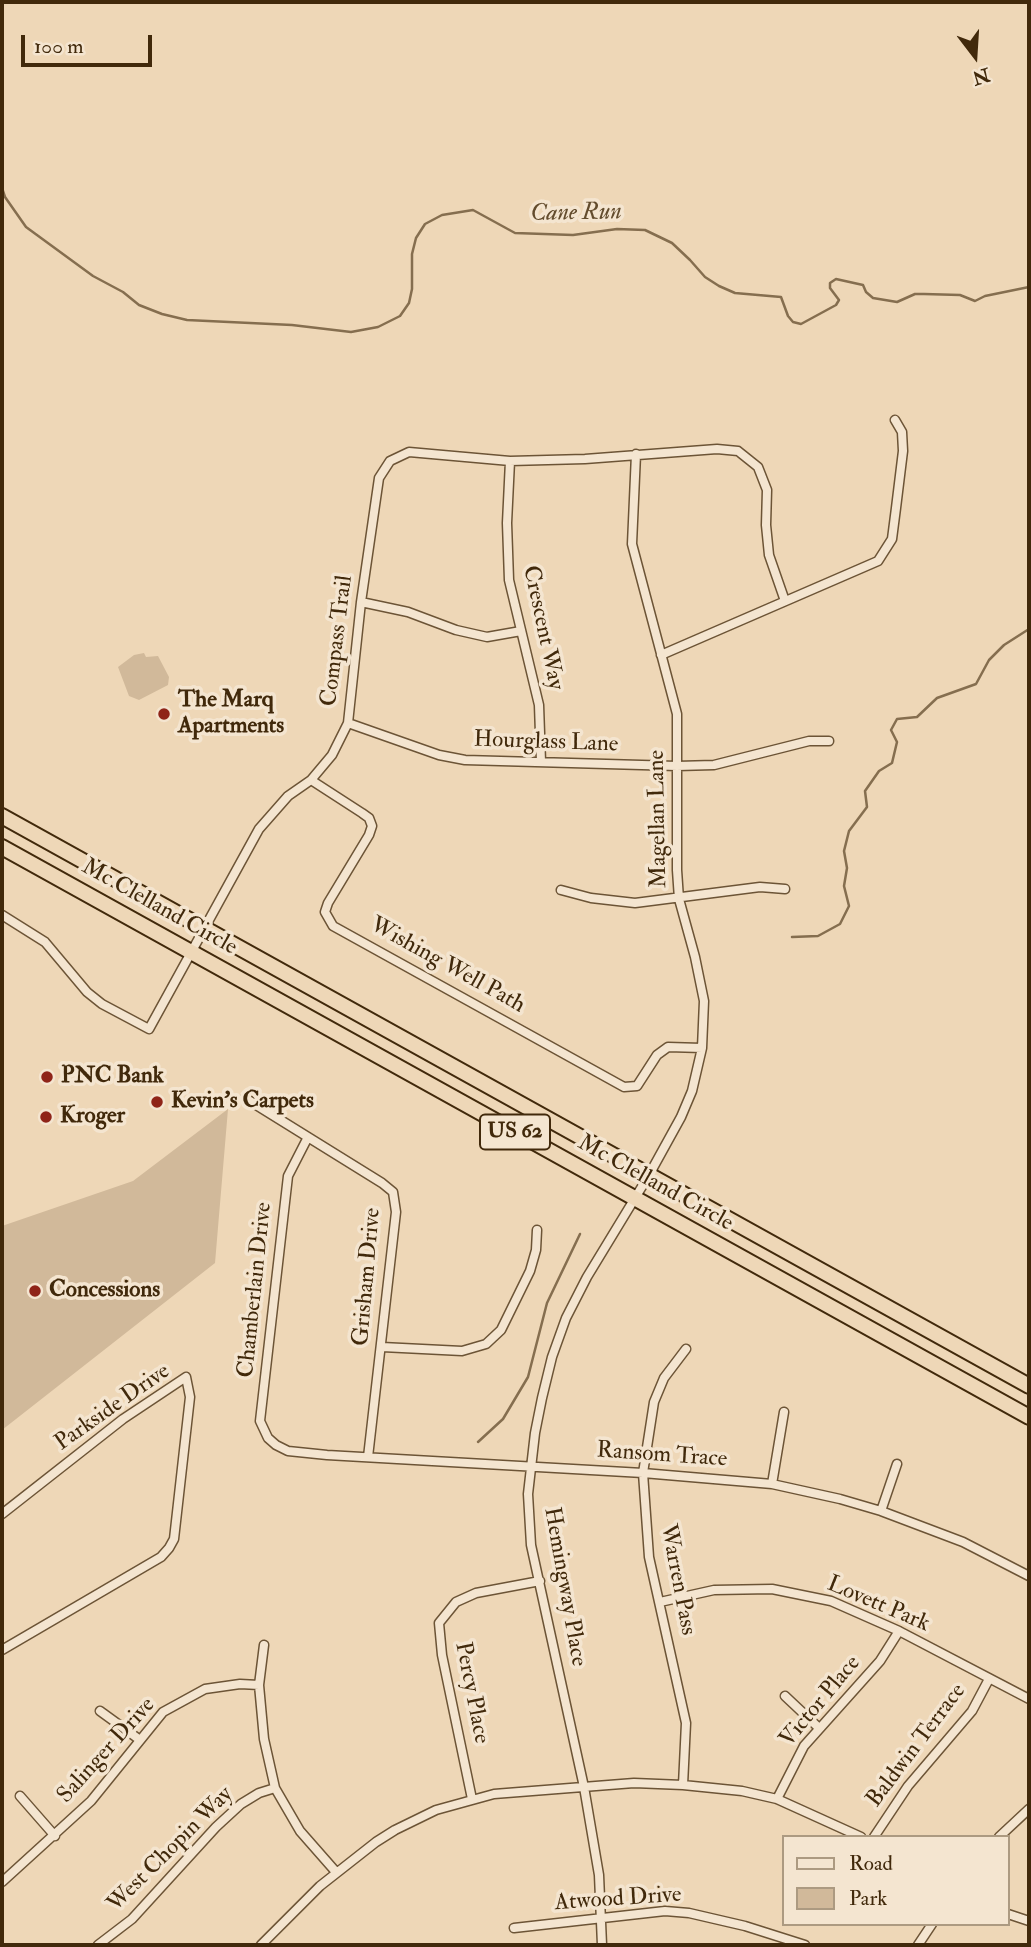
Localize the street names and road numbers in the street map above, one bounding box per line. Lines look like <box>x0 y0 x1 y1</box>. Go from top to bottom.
street label: Crescent Way <box>515 563 569 693</box>
street label: Compass Trail <box>316 574 360 708</box>
street label: Hourglass Lane <box>473 727 619 759</box>
street label: Magellan Lane <box>644 750 674 888</box>
street label: Mc Clelland Circle <box>76 854 242 962</box>
street label: Wishing Well Path <box>365 912 529 1020</box>
road number: US 62 <box>480 1114 550 1150</box>
street label: Mc Clelland Circle <box>572 1130 738 1238</box>
street label: Chamberlain Drive <box>233 1201 279 1379</box>
street label: Grisham Drive <box>348 1207 388 1347</box>
street label: Parkside Drive <box>50 1358 176 1458</box>
street label: Ransom Trace <box>596 1438 728 1474</box>
street label: Hemingway Place <box>536 1505 592 1669</box>
street label: Warren Pass <box>653 1522 701 1638</box>
street label: Lovett Park <box>823 1571 933 1639</box>
street label: Percy Place <box>448 1640 494 1746</box>
street label: Victor Place <box>775 1651 867 1753</box>
street label: Baldwin Terrace <box>862 1679 972 1813</box>
street label: Salinger Drive <box>52 1692 162 1810</box>
street label: West Chopin Way <box>102 1781 240 1919</box>
street label: Atwood Drive <box>554 1882 682 1918</box>

